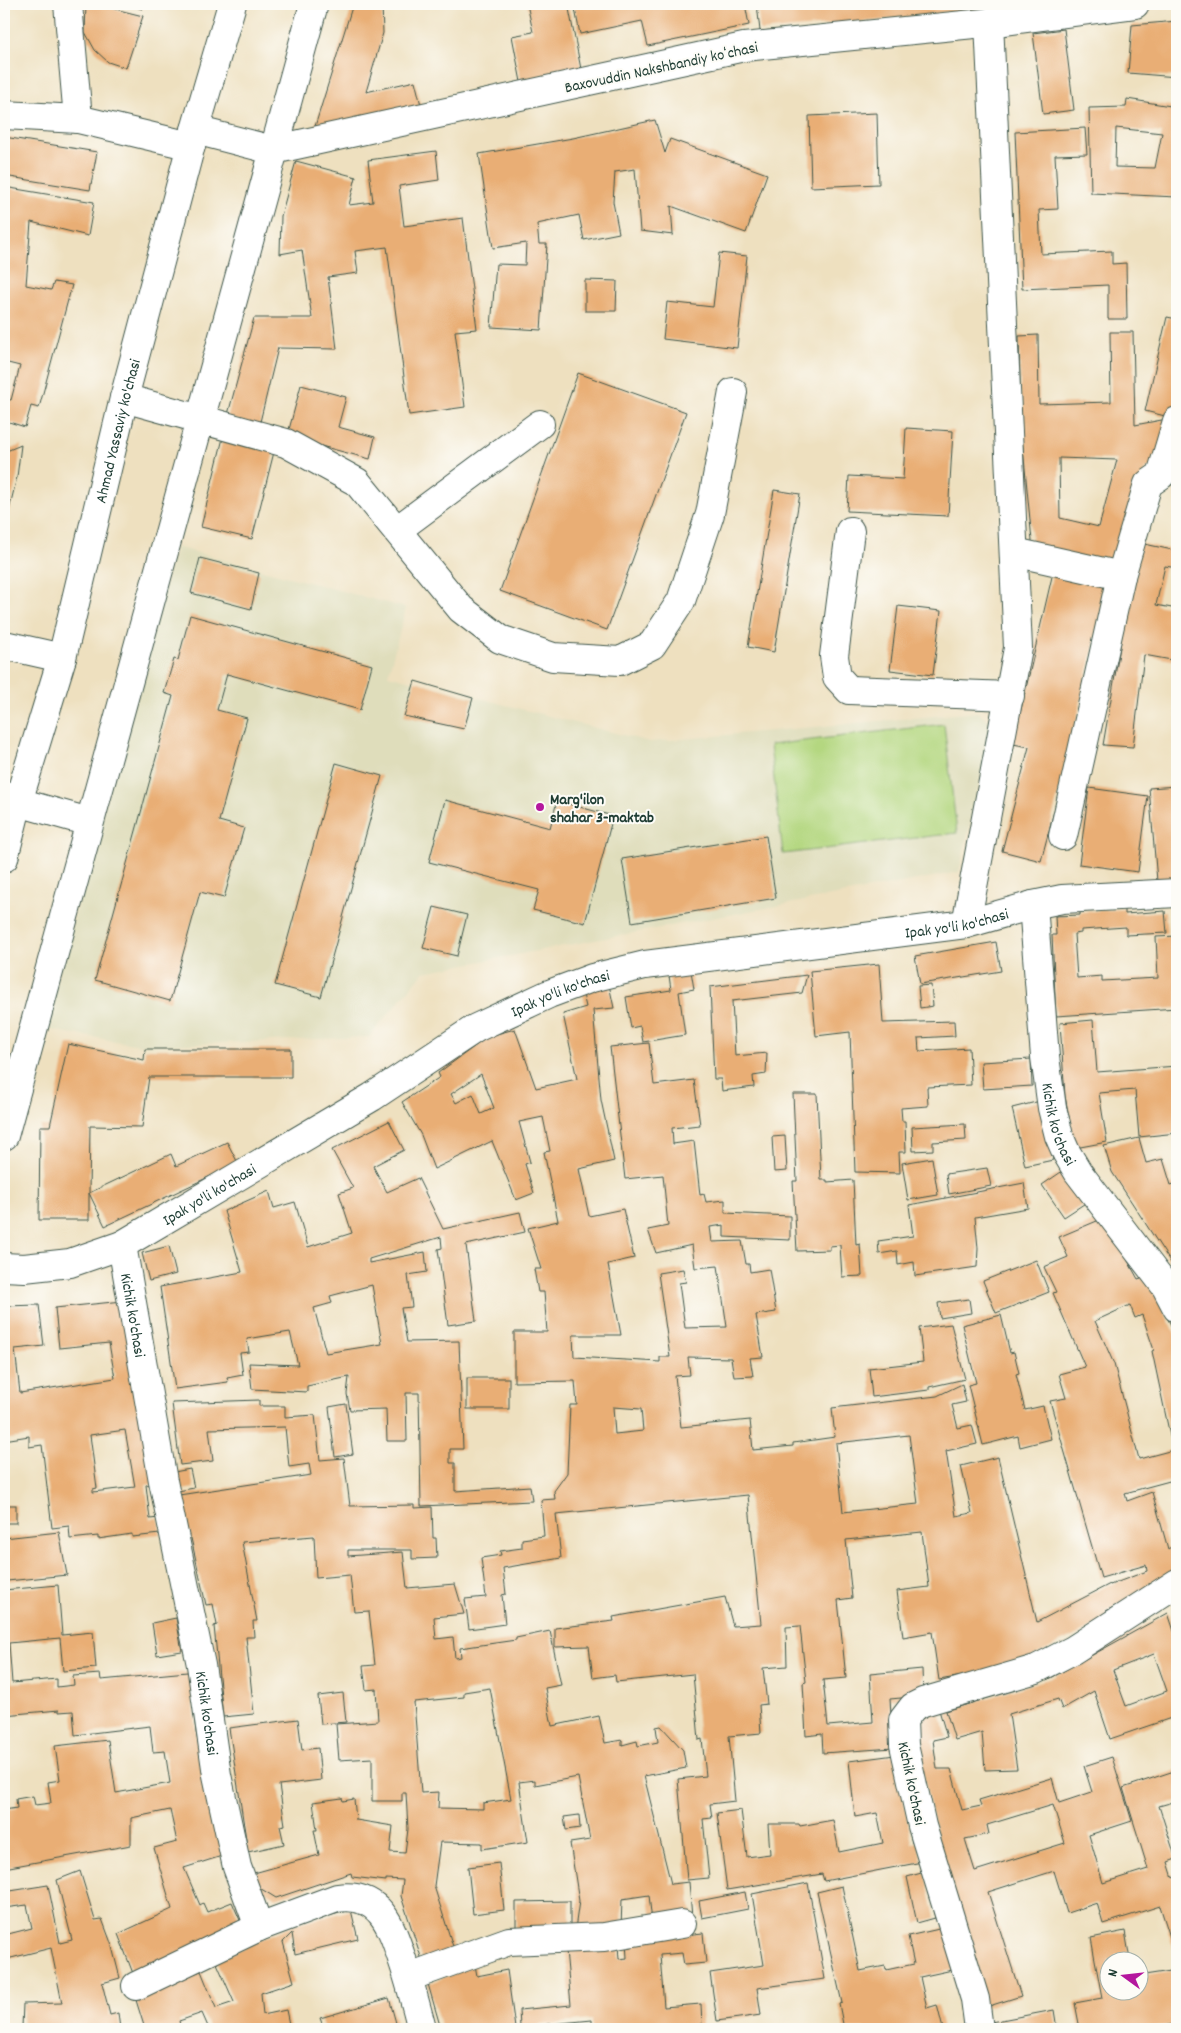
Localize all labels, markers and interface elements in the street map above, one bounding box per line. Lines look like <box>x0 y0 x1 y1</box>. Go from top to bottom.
street label: Baxovuddin Nakshbandiy koʻchasi <box>563 37 760 100</box>
street label: Ahmad Yassaviy ko'chasi <box>90 357 148 506</box>
place label: Marg'ilon shahar 3-maktab <box>550 789 654 830</box>
marker: Marg'ilon shahar 3-maktab <box>534 801 546 813</box>
street label: Ipak yo'li ko'chasi <box>904 904 1012 946</box>
street label: Ipak yo'li ko'chasi <box>507 965 612 1024</box>
street label: Kichik ko'chasi <box>1035 1082 1081 1171</box>
street label: Ipak yo'li ko'chasi <box>159 1159 261 1233</box>
street label: Kichik ko'chasi <box>113 1271 150 1359</box>
street label: Kichik ko'chasi <box>188 1670 223 1757</box>
street label: Kichik ko'chasi <box>890 1740 931 1828</box>
north arrow <box>1098 1950 1148 2000</box>
text: N <box>1103 1967 1124 1979</box>

